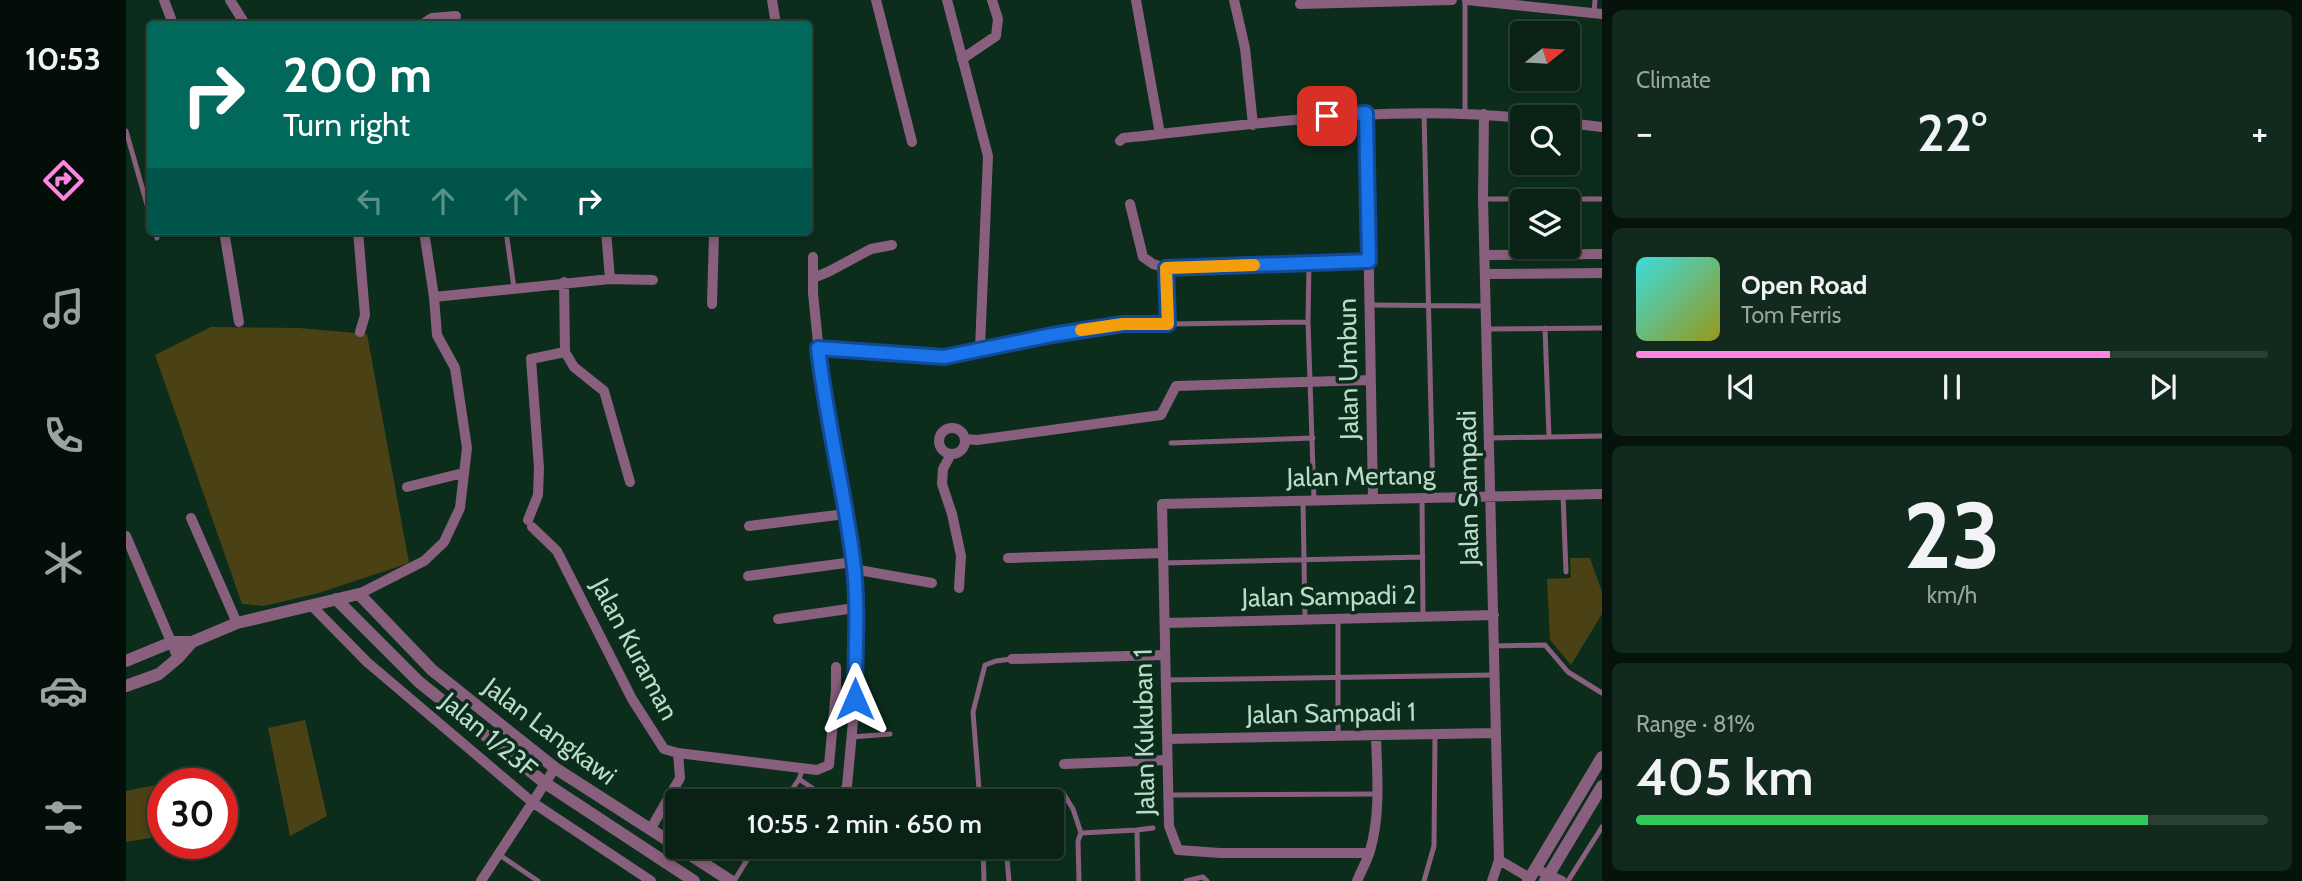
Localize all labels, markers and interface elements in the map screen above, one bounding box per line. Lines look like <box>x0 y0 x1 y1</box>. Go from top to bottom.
north arrow <box>1510 21 1580 91</box>
map controls <box>1510 21 1580 259</box>
text: 10:53 <box>25 39 101 78</box>
text: 200 m <box>283 45 432 104</box>
icon: right <box>168 49 259 140</box>
text: Climate <box>1636 66 1711 94</box>
pin <box>1297 86 1357 146</box>
icon: arrive <box>1308 97 1346 135</box>
text: 22° <box>1917 101 1987 164</box>
text: Turn right <box>283 105 410 144</box>
button: search <box>1510 105 1580 175</box>
text: − <box>1636 109 1653 156</box>
text: + <box>2251 109 2268 156</box>
icon: directions <box>39 156 88 205</box>
icon: left <box>351 182 389 220</box>
icon: ahead <box>424 182 462 220</box>
icon: ahead <box>497 182 535 220</box>
icon: right <box>570 182 608 220</box>
button: layers <box>1510 189 1580 259</box>
text: Open Road <box>1741 269 1867 301</box>
icon: music <box>39 284 88 333</box>
street label: Jalan Umbun <box>1331 298 1365 441</box>
text: Tom Ferris <box>1741 301 1841 329</box>
icon: previous <box>1722 368 1760 406</box>
icon: pause <box>1933 368 1971 406</box>
icon: next <box>2144 368 2182 406</box>
street label: Jalan Sampadi <box>1451 410 1485 567</box>
icon: phone <box>39 411 88 460</box>
street label: Jalan Mertang <box>1285 459 1437 493</box>
text: 23 <box>1903 480 2001 591</box>
icon: climate <box>39 538 88 587</box>
street label: Jalan Kuraman <box>584 572 686 725</box>
street label: Jalan Sampadi 2 <box>1240 578 1417 614</box>
text: km/h <box>1927 581 1977 609</box>
street label: Jalan Kukuban 1 <box>1127 648 1161 817</box>
position arrow <box>818 662 892 736</box>
icon: car <box>39 666 88 715</box>
street label: Jalan Langkawi <box>476 670 623 792</box>
street label: Jalan 1/23F <box>434 685 544 785</box>
street label: Jalan Sampadi 1 <box>1245 696 1416 730</box>
text: Range · 81% <box>1636 710 1755 738</box>
text: 405 km <box>1636 745 1814 808</box>
speed limit sign: 30 <box>147 768 238 859</box>
icon: filters <box>39 793 88 842</box>
text: 10:55 · 2 min · 650 m <box>747 808 982 840</box>

